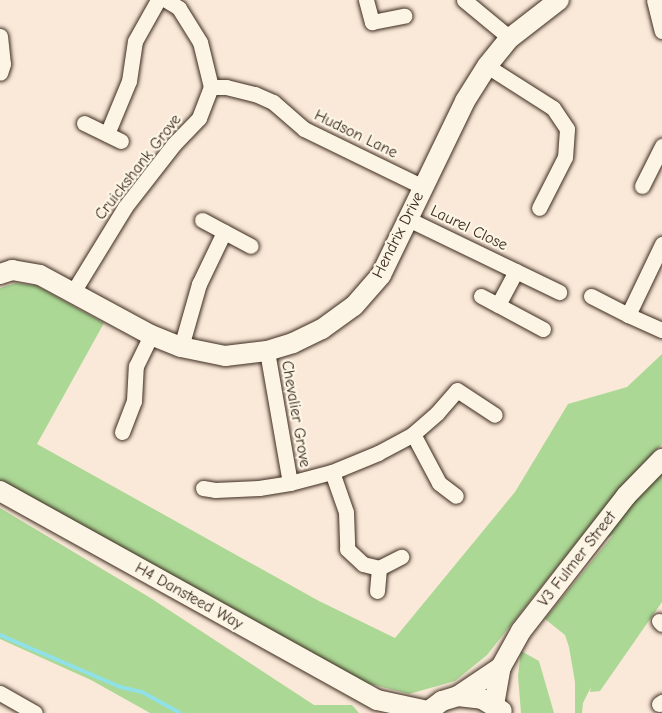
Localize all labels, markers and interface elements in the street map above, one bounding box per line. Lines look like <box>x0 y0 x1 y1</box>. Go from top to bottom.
street label: Hudson Lane <box>311 106 401 162</box>
street label: Cruickshank Grove <box>91 110 185 224</box>
street label: Hendrix Drive <box>368 189 428 281</box>
street label: Laurel Close <box>427 201 511 255</box>
street label: Chevalier Grove <box>277 359 315 469</box>
street label: V3 Fulmer Street <box>534 507 620 611</box>
street label: H4 Dansteed Way <box>132 558 246 634</box>

